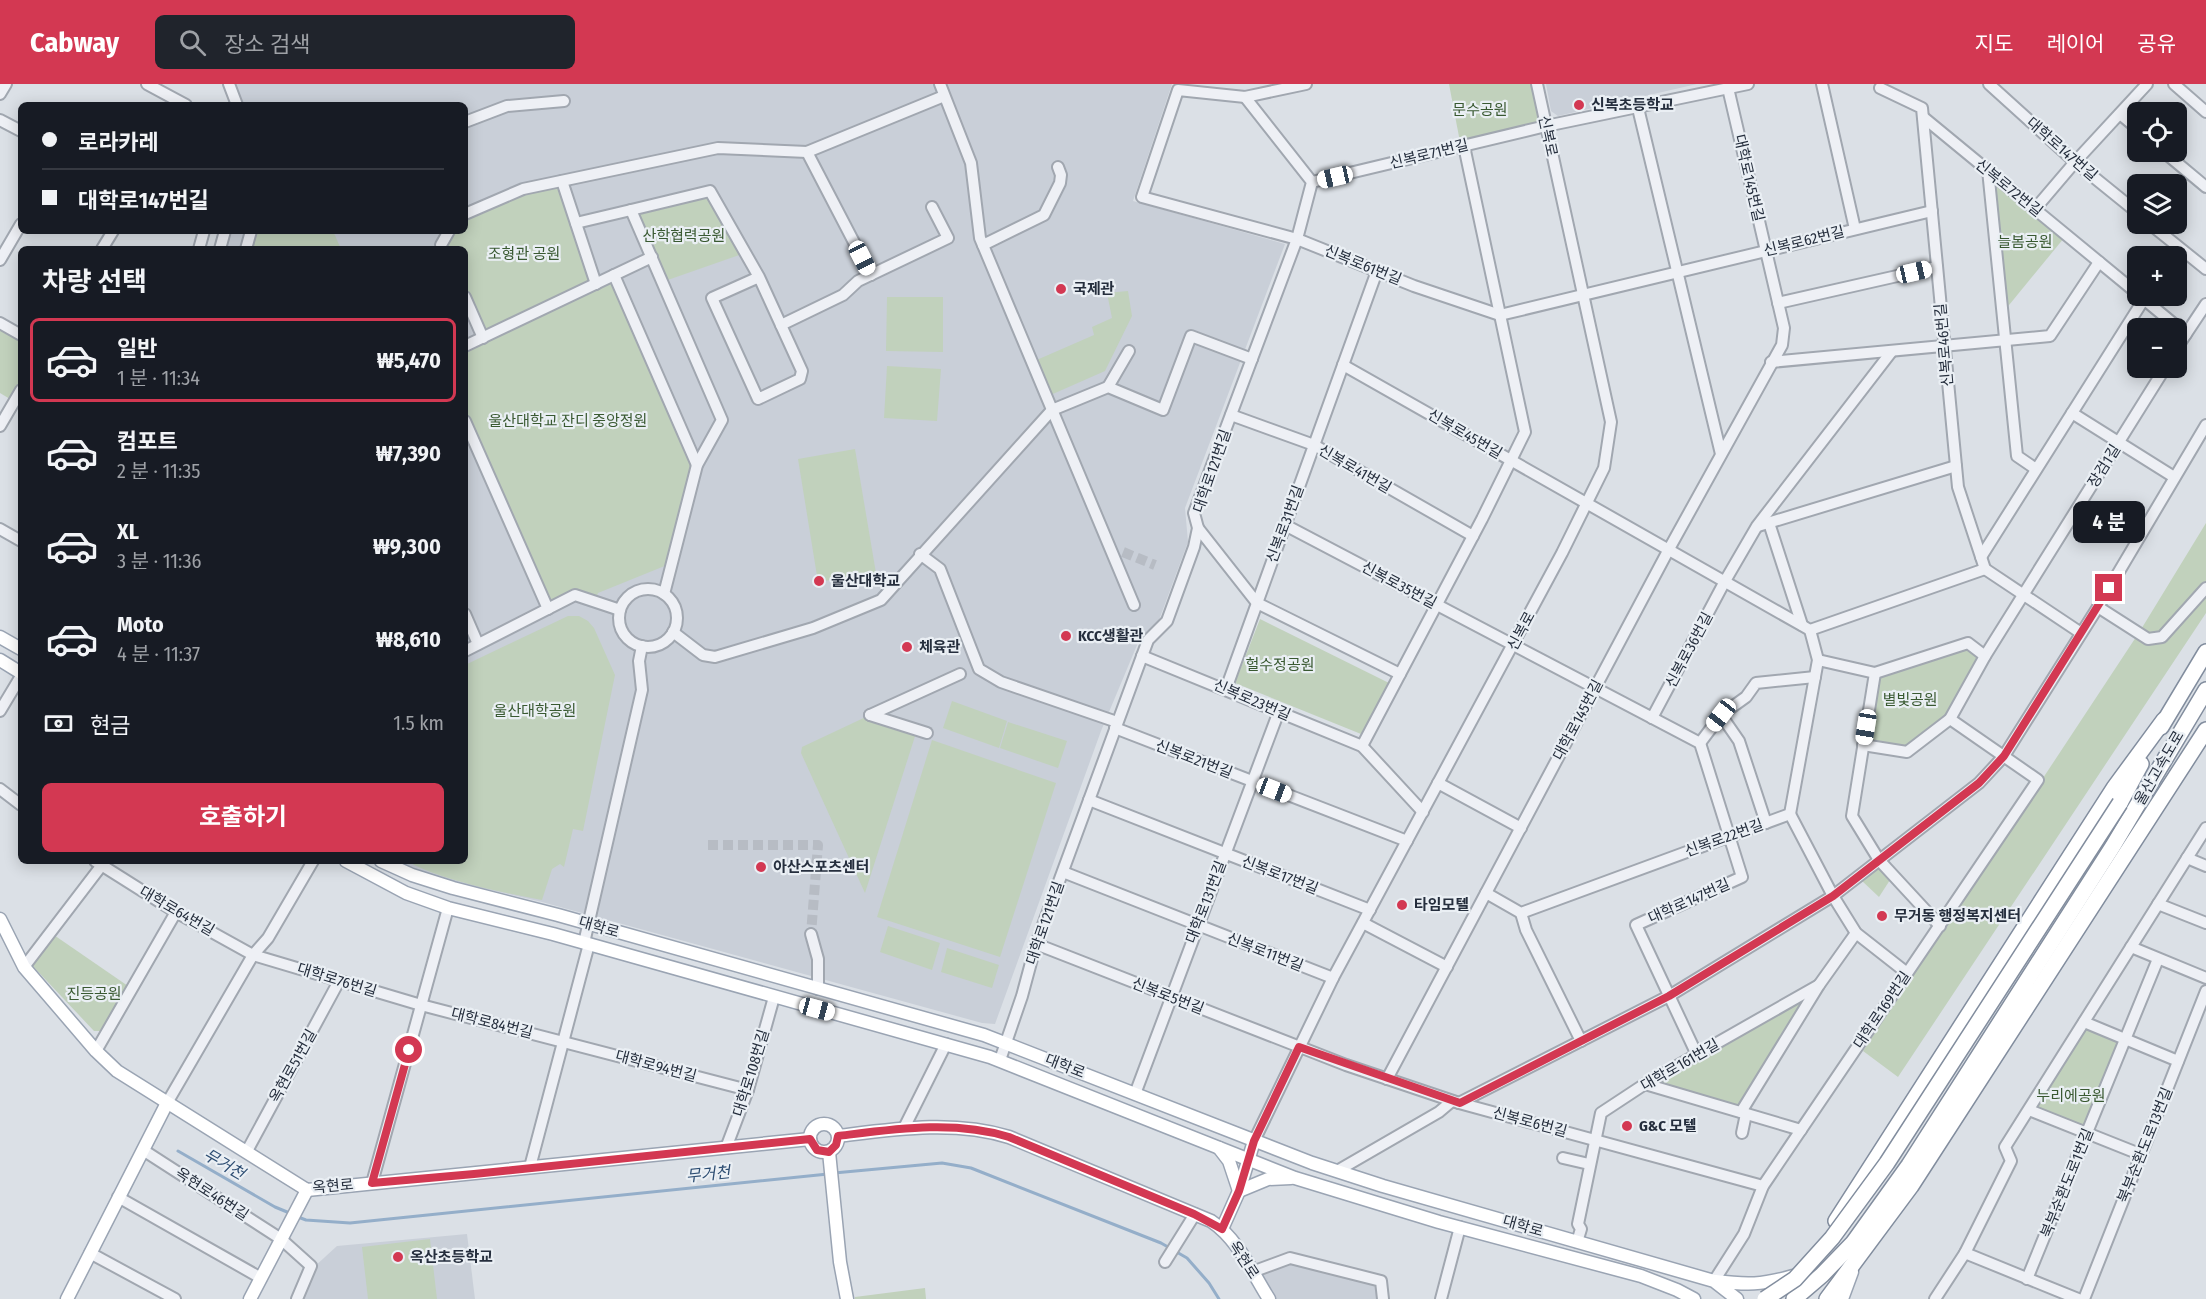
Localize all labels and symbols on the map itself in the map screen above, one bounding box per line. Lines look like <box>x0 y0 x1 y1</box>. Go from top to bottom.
place label: 신복초등학교 <box>1591 96 1674 114</box>
marker: 신복초등학교 <box>1572 98 1586 112</box>
park label: 문수공원 <box>1452 101 1508 119</box>
street label: 대학로147번길 <box>2023 113 2101 185</box>
street label: 신복로 <box>1535 114 1561 158</box>
street label: 대학로145번길 <box>1730 133 1768 223</box>
street label: 신복로71번길 <box>1388 136 1470 172</box>
street label: 신복로72번길 <box>1972 155 2046 221</box>
car <box>1315 164 1355 190</box>
street label: 신복로62번길 <box>1762 222 1846 260</box>
park label: 산학협력공원 <box>643 227 725 245</box>
park label: 늘봄공원 <box>1997 233 2053 251</box>
car <box>846 238 878 278</box>
street label: 신복로61번길 <box>1322 241 1404 289</box>
park label: 조형관 공원 <box>488 245 560 263</box>
car <box>1894 259 1934 285</box>
place label: 국제관 <box>1073 280 1115 298</box>
marker: 국제관 <box>1054 282 1068 296</box>
street label: 신복로46번길 <box>1931 303 1957 387</box>
street label: 신복로45번길 <box>1425 405 1505 463</box>
park label: 울산대학교 잔디 중앙정원 <box>489 412 647 430</box>
street label: 대학로121번길 <box>1189 427 1235 515</box>
street label: 신복로41번길 <box>1315 441 1395 497</box>
street label: 장검1길 <box>2084 441 2124 491</box>
street label: 신복로31번길 <box>1263 483 1307 565</box>
callout: 4 분 <box>2073 501 2145 543</box>
street label: 신복로35번길 <box>1358 558 1440 612</box>
place label: 울산대학교 <box>831 572 900 590</box>
marker: 울산대학교 <box>812 574 826 588</box>
route end <box>2095 574 2122 601</box>
street label: 신복로 <box>1503 608 1539 654</box>
street label: 신복로36번길 <box>1662 609 1716 691</box>
place label: KCC생활관 <box>1078 627 1143 645</box>
marker: KCC생활관 <box>1059 629 1073 643</box>
place label: 체육관 <box>919 638 961 656</box>
marker: 체육관 <box>900 640 914 654</box>
park label: 헐수정공원 <box>1245 656 1315 674</box>
street label: 신복로23번길 <box>1211 676 1293 724</box>
street label: 대학로145번길 <box>1549 677 1607 763</box>
park label: 별빛공원 <box>1882 691 1938 709</box>
car <box>1703 695 1739 735</box>
park label: 울산대학공원 <box>494 702 576 720</box>
car <box>1854 708 1878 746</box>
street label: 울산고속도로 <box>2131 728 2187 808</box>
street label: 신복로21번길 <box>1153 736 1235 782</box>
car <box>1254 775 1294 805</box>
street label: 신복로22번길 <box>1682 815 1766 861</box>
street label: 신복로17번길 <box>1239 852 1321 898</box>
place label: 아산스포츠센터 <box>773 858 870 876</box>
street label: 대학로131번길 <box>1182 858 1230 946</box>
marker: 아산스포츠센터 <box>754 860 768 874</box>
street label: 대학로147번길 <box>1645 875 1733 927</box>
street label: 대학로121번길 <box>1022 879 1068 967</box>
street label: 대학로64번길 <box>136 882 218 940</box>
place label: 타임모텔 <box>1414 896 1469 914</box>
marker: 타임모텔 <box>1395 898 1409 912</box>
place label: 무거동 행정복지센터 <box>1894 907 2021 925</box>
marker: 무거동 행정복지센터 <box>1875 909 1889 923</box>
street label: 대학로 <box>577 913 621 941</box>
street label: 신복로11번길 <box>1224 929 1306 975</box>
street label: 대학로76번길 <box>295 959 379 1001</box>
street label: 대학로169번길 <box>1850 968 1914 1052</box>
street label: 신복로5번길 <box>1129 974 1207 1018</box>
park label: 진등공원 <box>66 985 122 1003</box>
car <box>797 996 837 1022</box>
street label: 대학로84번길 <box>449 1004 535 1042</box>
street label: 옥현로51번길 <box>265 1026 321 1106</box>
street label: 대학로108번길 <box>729 1027 773 1119</box>
street label: 대학로161번길 <box>1638 1035 1722 1095</box>
route start <box>395 1036 422 1063</box>
street label: 대학로94번길 <box>613 1047 699 1085</box>
street label: 대학로 <box>1042 1050 1088 1082</box>
street label: 북부순환도로13번길 <box>2114 1085 2176 1205</box>
park label: 누리에공원 <box>2036 1087 2106 1105</box>
street label: 신복로6번길 <box>1491 1103 1569 1141</box>
place label: G&C 모텔 <box>1639 1117 1697 1135</box>
marker: G&C 모텔 <box>1620 1119 1634 1133</box>
street label: 북부순환도로1번길 <box>2037 1126 2097 1240</box>
water label: 무거천 <box>200 1145 250 1184</box>
water label: 무거천 <box>685 1162 733 1186</box>
street label: 옥현로46번길 <box>172 1164 252 1224</box>
street label: 옥현로 <box>312 1175 354 1197</box>
street label: 대학로 <box>1501 1212 1545 1240</box>
street label: 옥현로 <box>1225 1238 1263 1282</box>
place label: 옥산초등학교 <box>410 1248 493 1266</box>
marker: 옥산초등학교 <box>391 1250 405 1264</box>

